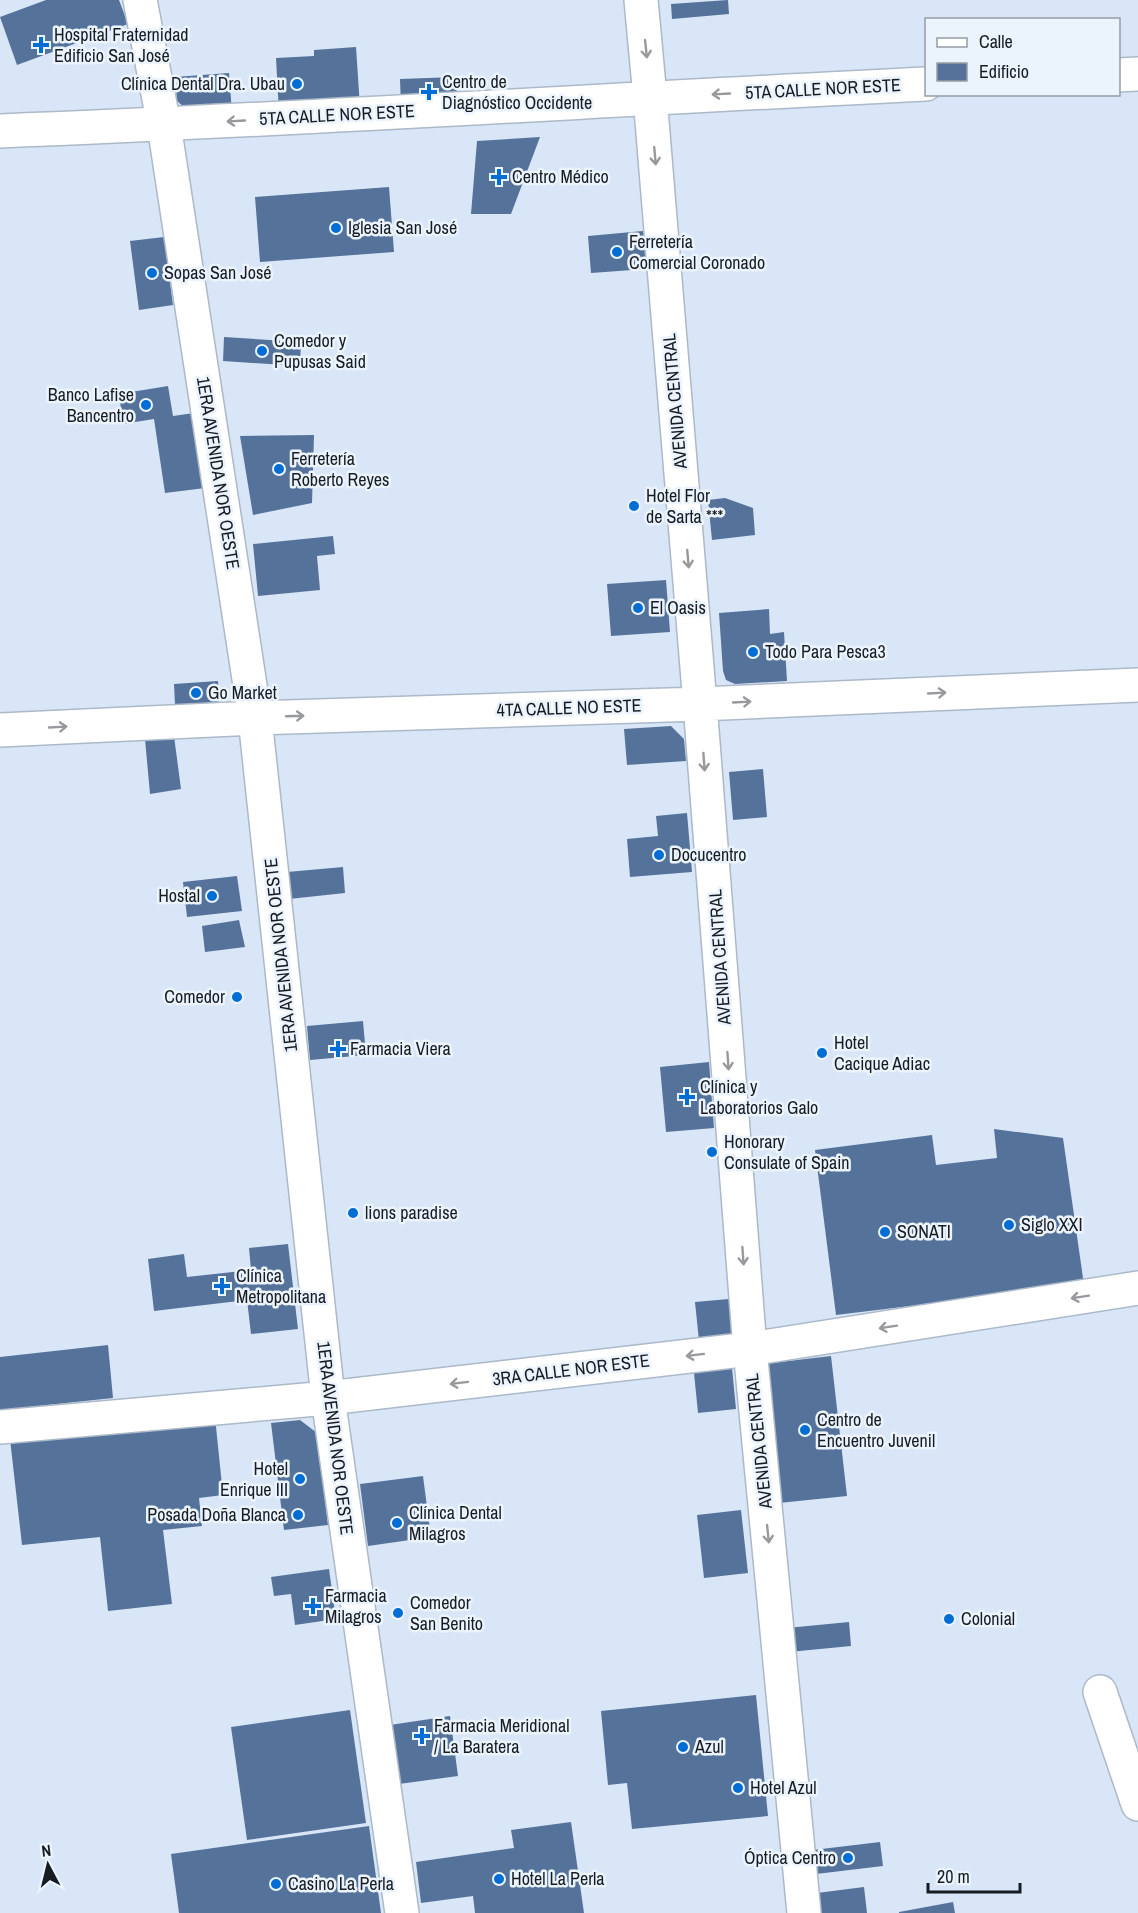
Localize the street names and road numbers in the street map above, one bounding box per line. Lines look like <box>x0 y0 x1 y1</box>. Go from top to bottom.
street label: 5TA CALLE NOR ESTE <box>745 72 901 105</box>
street label: 5TA CALLE NOR ESTE <box>259 98 415 131</box>
street label: AVENIDA CENTRAL <box>656 332 693 471</box>
street label: 1ERA AVENIDA NOR OESTE <box>191 375 246 571</box>
street label: 4TA CALLE NO ESTE <box>496 692 642 723</box>
street label: 1ERA AVENIDA NOR OESTE <box>258 857 303 1053</box>
street label: AVENIDA CENTRAL <box>702 888 737 1027</box>
street label: 1ERA AVENIDA NOR OESTE <box>311 1340 360 1536</box>
street label: 3RA CALLE NOR ESTE <box>491 1347 651 1392</box>
street label: AVENIDA CENTRAL <box>739 1372 778 1511</box>

